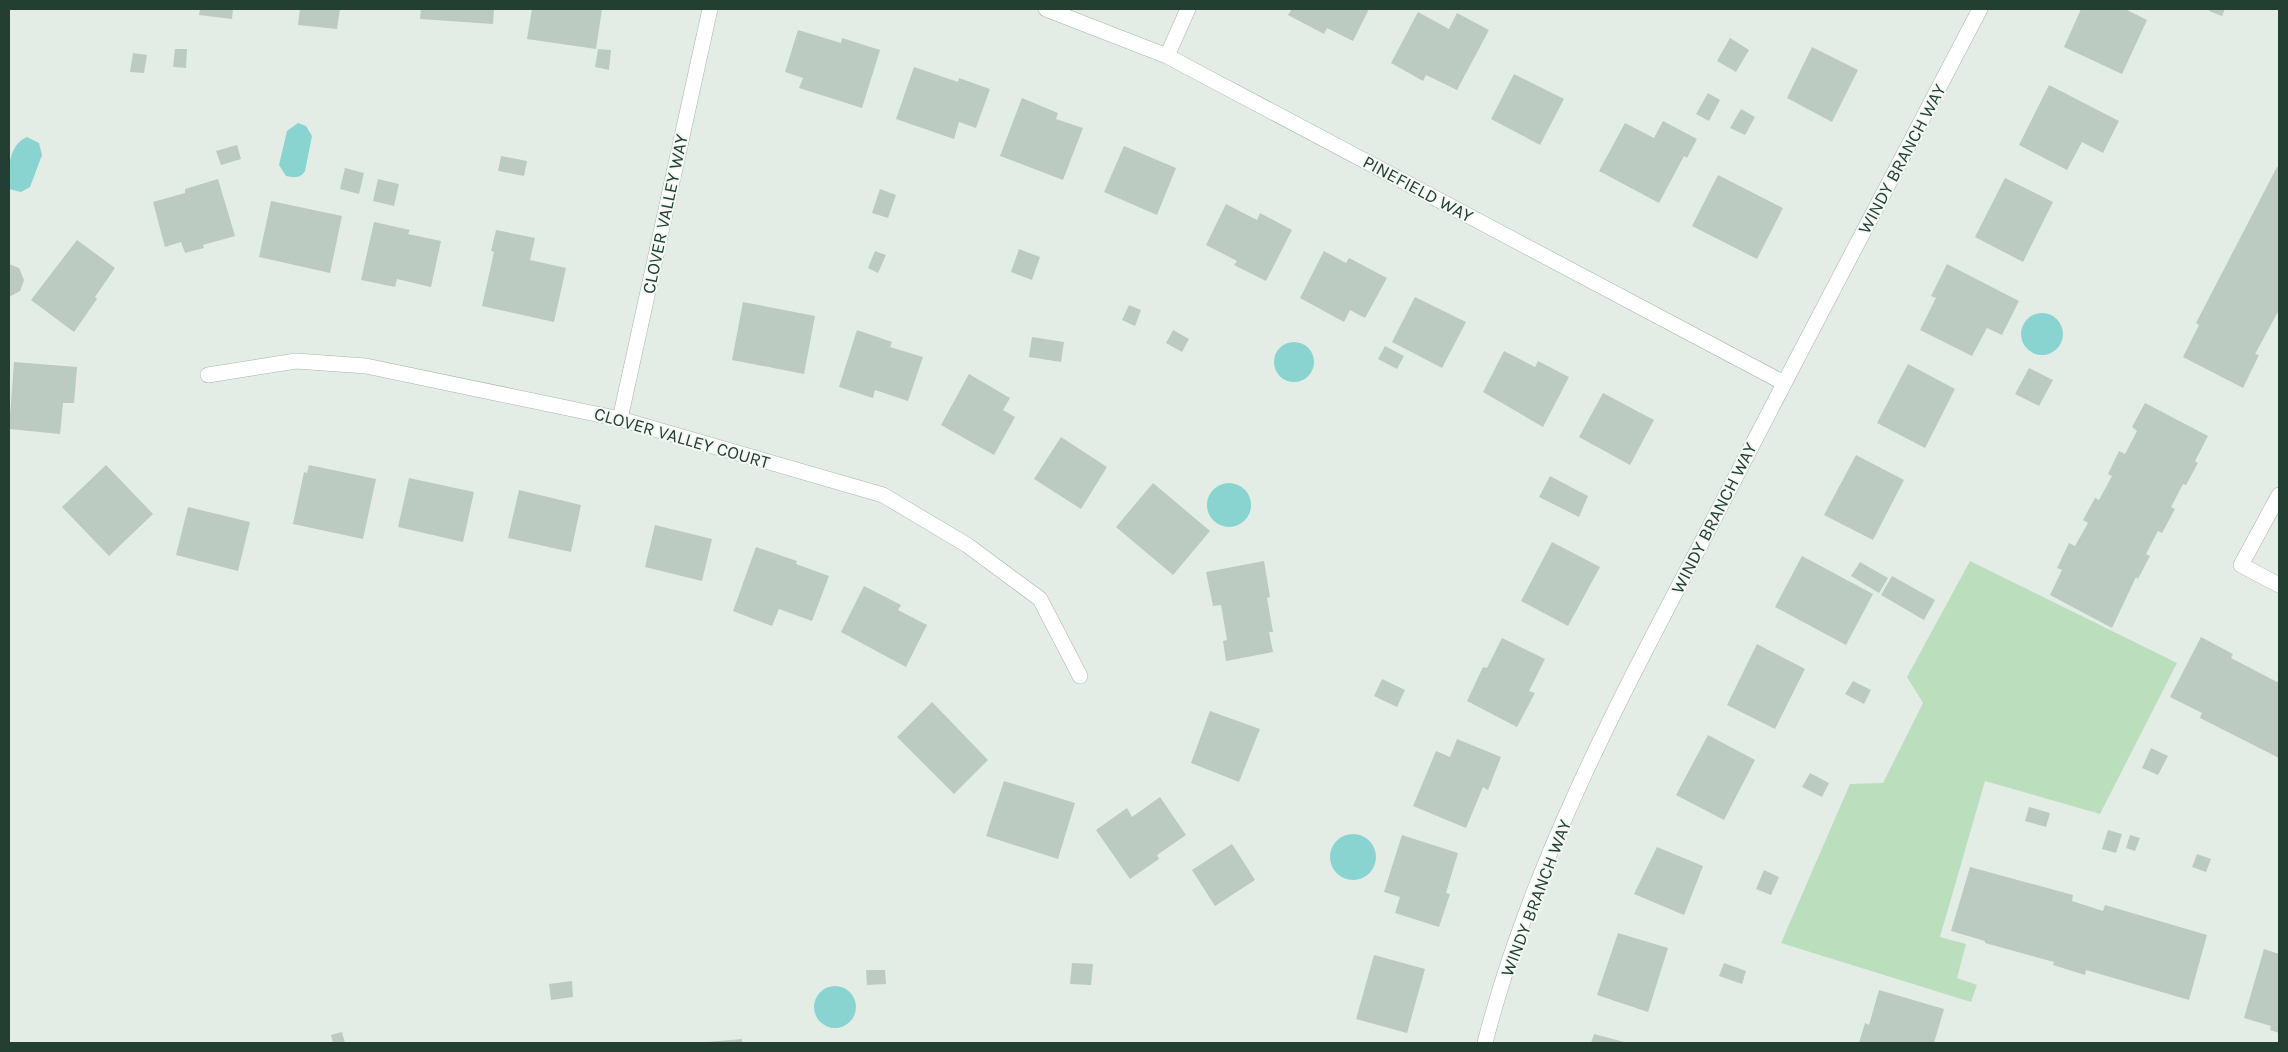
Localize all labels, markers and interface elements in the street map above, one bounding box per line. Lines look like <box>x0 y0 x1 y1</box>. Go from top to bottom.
street label: WINDY BRANCH WAY <box>1853 80 1951 238</box>
street label: CLOVER VALLEY WAY <box>637 132 693 296</box>
street label: PINEFIELD WAY <box>1359 151 1477 227</box>
street label: CLOVER VALLEY COURT <box>592 402 772 474</box>
street label: WINDY BRANCH WAY <box>1666 439 1762 597</box>
street label: WINDY BRANCH WAY <box>1496 816 1576 980</box>

